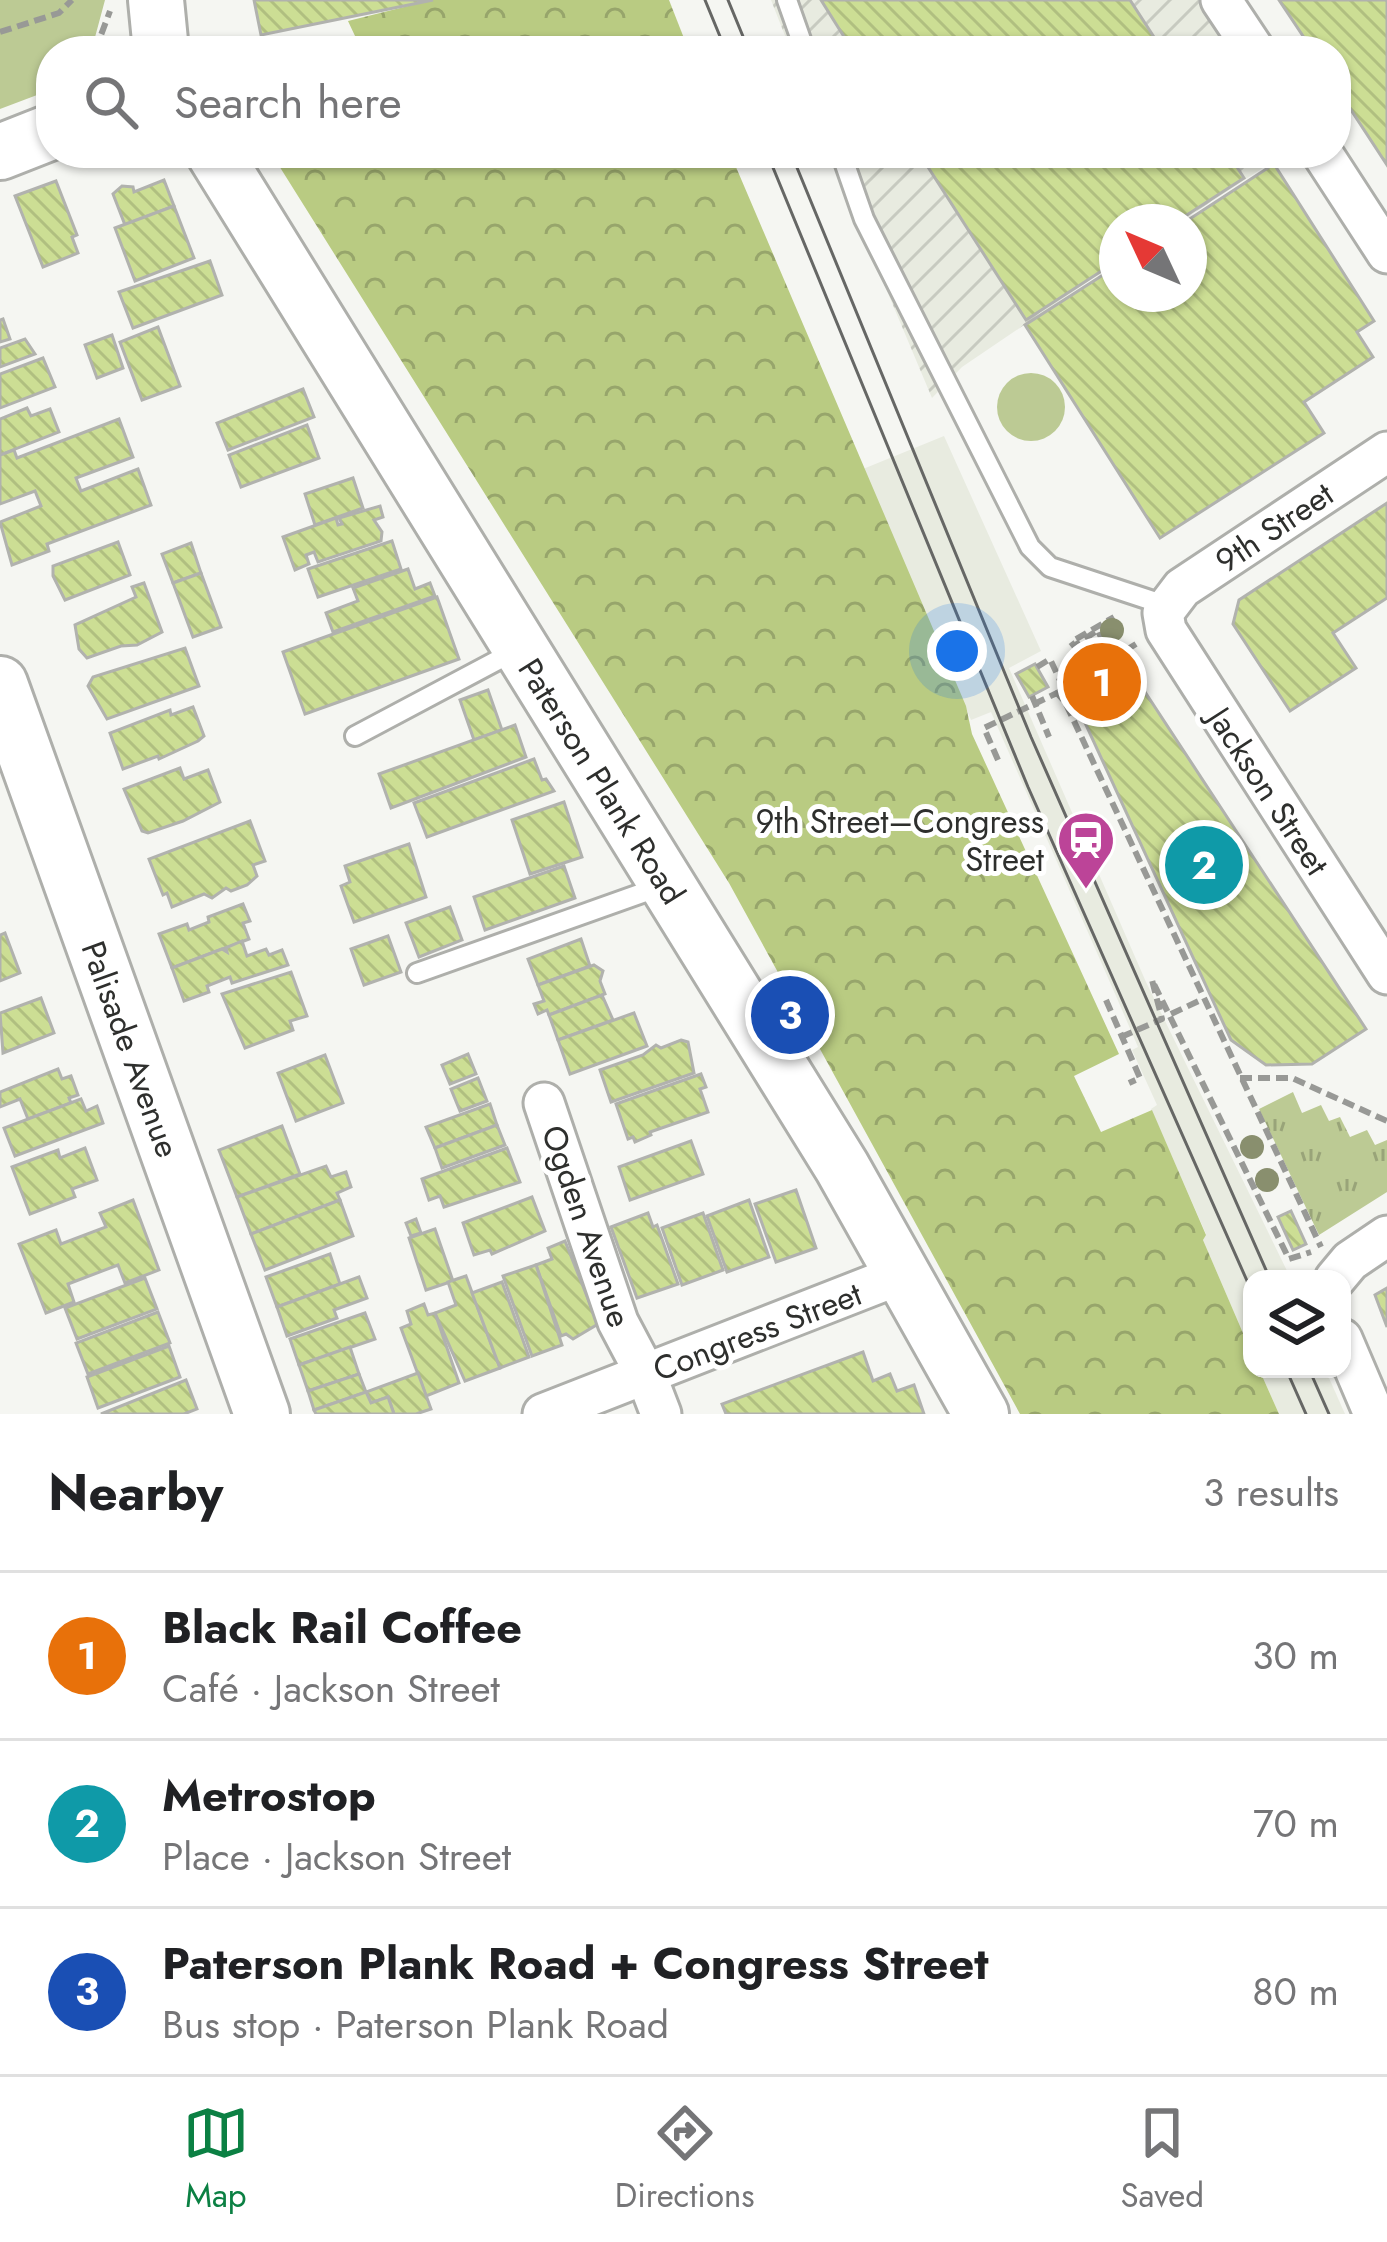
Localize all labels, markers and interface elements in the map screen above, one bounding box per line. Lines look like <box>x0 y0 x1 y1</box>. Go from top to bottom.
search box <box>36 36 1351 168</box>
icon: search <box>78 69 144 135</box>
text: Search here <box>174 70 402 135</box>
north arrow <box>1099 204 1207 312</box>
street label: 9th Street <box>1206 471 1343 584</box>
your location <box>927 621 987 681</box>
pin: 1 <box>1063 637 1141 727</box>
street label: Paterson Plank Road <box>507 649 696 913</box>
street label: Jackson Street <box>1195 695 1340 884</box>
place label: 9th Street–Congress Street <box>756 798 1044 883</box>
station icon: 9th Street–Congress Street <box>1055 809 1117 891</box>
pin: 2 <box>1165 820 1243 910</box>
street label: Palisade Avenue <box>70 935 191 1164</box>
pin: 3 <box>751 970 829 1060</box>
street label: Ogden Avenue <box>530 1119 643 1333</box>
street label: Congress Street <box>646 1270 868 1393</box>
map controls <box>1243 1270 1351 1378</box>
button: layers <box>1243 1270 1351 1378</box>
text: Nearby <box>48 1455 223 1529</box>
text: 3 results <box>1203 1464 1339 1521</box>
text: Black Rail Coffee <box>162 1595 522 1660</box>
text: 1 <box>77 1627 97 1684</box>
text: 30 m <box>1252 1627 1339 1684</box>
text: Café · Jackson Street <box>162 1660 500 1717</box>
text: Metrostop <box>162 1763 376 1828</box>
text: 2 <box>74 1795 100 1852</box>
text: 70 m <box>1253 1795 1339 1852</box>
text: Place · Jackson Street <box>162 1828 511 1885</box>
text: Paterson Plank Road + Congress Street <box>162 1931 988 1996</box>
text: 3 <box>75 1963 99 2020</box>
text: 80 m <box>1252 1963 1339 2020</box>
text: Bus stop · Paterson Plank Road <box>162 1996 669 2053</box>
tab: Map <box>183 2100 249 2219</box>
tab: Directions <box>615 2100 755 2219</box>
tab: Saved <box>1120 2100 1204 2219</box>

